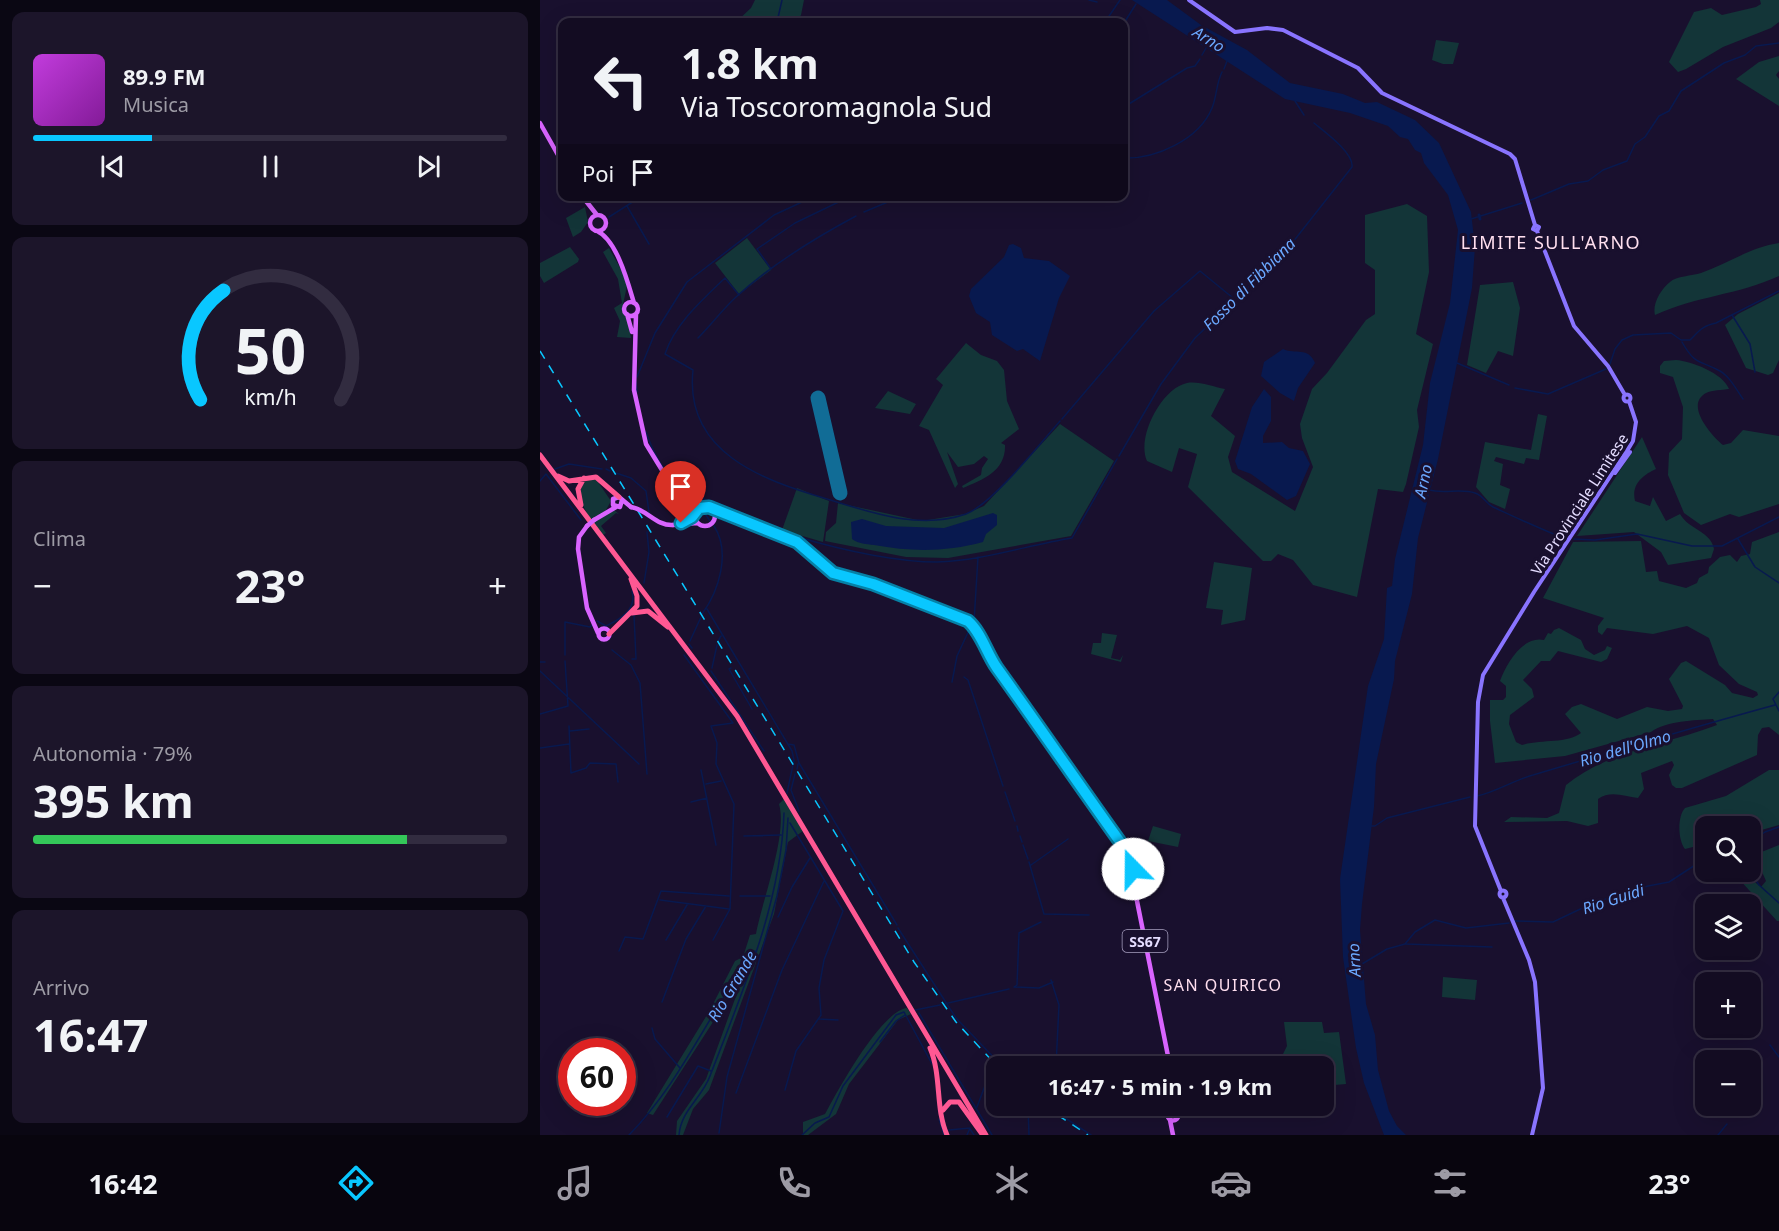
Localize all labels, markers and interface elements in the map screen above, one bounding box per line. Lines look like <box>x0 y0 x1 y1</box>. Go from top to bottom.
water label: Arno <box>1188 20 1229 57</box>
text: 1.8 km <box>681 34 819 91</box>
icon: left <box>582 42 660 120</box>
text: 89.9 FM <box>123 61 205 91</box>
text: Via Toscoromagnola Sud <box>681 88 992 125</box>
text: Musica <box>123 91 189 118</box>
icon: previous <box>96 150 129 183</box>
icon: pause <box>254 150 287 183</box>
icon: next <box>412 150 445 183</box>
icon: arrive <box>626 156 659 189</box>
text: Poi <box>582 158 614 188</box>
district label: LIMITE SULL'ARNO <box>1461 230 1641 254</box>
water label: Fosso di Fibbiana <box>1198 233 1300 335</box>
text: 50 <box>234 307 306 392</box>
text: km/h <box>244 382 296 411</box>
street label: Via Provinciale Limitese <box>1526 430 1632 578</box>
pin <box>655 461 706 523</box>
water label: Arno <box>1409 462 1437 501</box>
icon: arrive <box>664 470 697 503</box>
text: Clima <box>33 525 86 552</box>
text: 23° <box>235 555 305 616</box>
text: − <box>33 563 52 608</box>
text: + <box>488 563 507 608</box>
water label: Rio dell'Olmo <box>1577 724 1673 772</box>
text: Autonomia · 79% <box>33 740 192 767</box>
text: 395 km <box>33 770 194 831</box>
map controls <box>1695 816 1761 1116</box>
button: search <box>1695 816 1761 882</box>
position arrow <box>1101 837 1165 901</box>
water label: Rio Guidi <box>1579 878 1648 919</box>
button: layers <box>1695 894 1761 960</box>
road number: SS67 <box>1122 930 1168 952</box>
water label: Arno <box>1342 943 1366 978</box>
water label: Rio Grande <box>702 946 762 1026</box>
button: + <box>1695 972 1761 1038</box>
text: Arrivo <box>33 974 90 1001</box>
district label: SAN QUIRICO <box>1163 974 1283 996</box>
text: 16:47 <box>33 1004 149 1065</box>
speed limit sign: 60 <box>558 1038 636 1116</box>
button: − <box>1695 1050 1761 1116</box>
text: 16:47 · 5 min · 1.9 km <box>1048 1071 1272 1101</box>
icon: directions <box>335 1162 377 1204</box>
icon: music <box>554 1162 596 1204</box>
icon: phone <box>773 1162 815 1204</box>
icon: climate <box>991 1162 1033 1204</box>
icon: car <box>1210 1162 1252 1204</box>
icon: filters <box>1429 1162 1471 1204</box>
text: 16:42 <box>88 1165 158 1202</box>
text: 23° <box>1648 1165 1691 1202</box>

